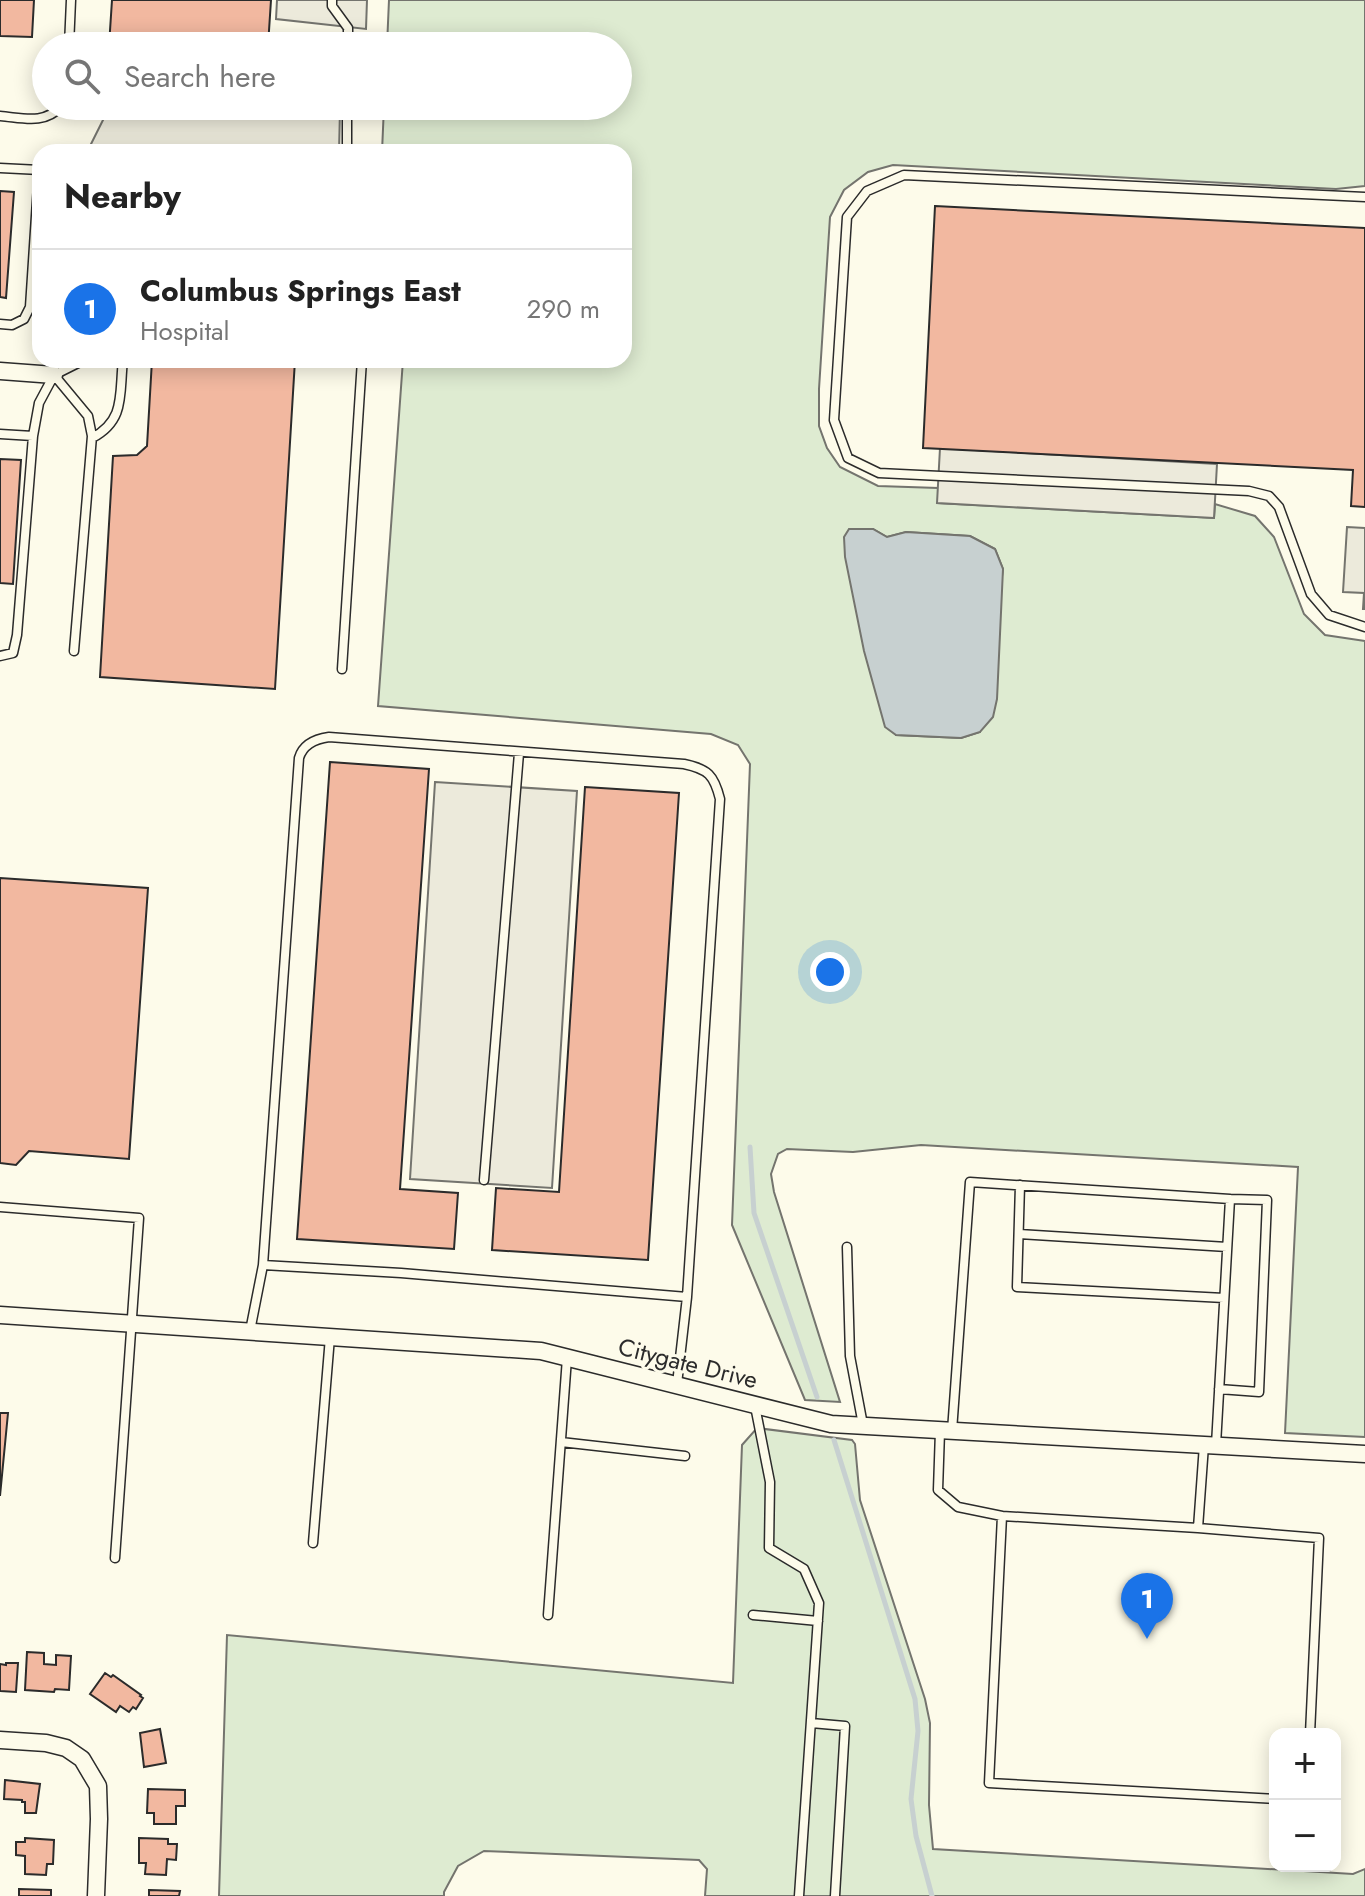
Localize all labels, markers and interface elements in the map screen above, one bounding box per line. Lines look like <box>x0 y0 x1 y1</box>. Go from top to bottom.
search box <box>32 32 632 120</box>
icon: search <box>60 54 104 98</box>
text: Search here <box>124 55 276 98</box>
text: Nearby <box>64 172 181 221</box>
text: Columbus Springs East <box>140 269 461 312</box>
text: 1 <box>83 290 97 328</box>
text: 290 m <box>527 290 600 328</box>
text: Hospital <box>140 312 230 350</box>
your location <box>810 952 850 992</box>
street label: Citygate Drive <box>615 1329 761 1397</box>
pin: 1 <box>1121 1573 1173 1639</box>
map controls <box>1269 1728 1341 1872</box>
button: + <box>1269 1728 1341 1800</box>
button: − <box>1269 1800 1341 1872</box>

